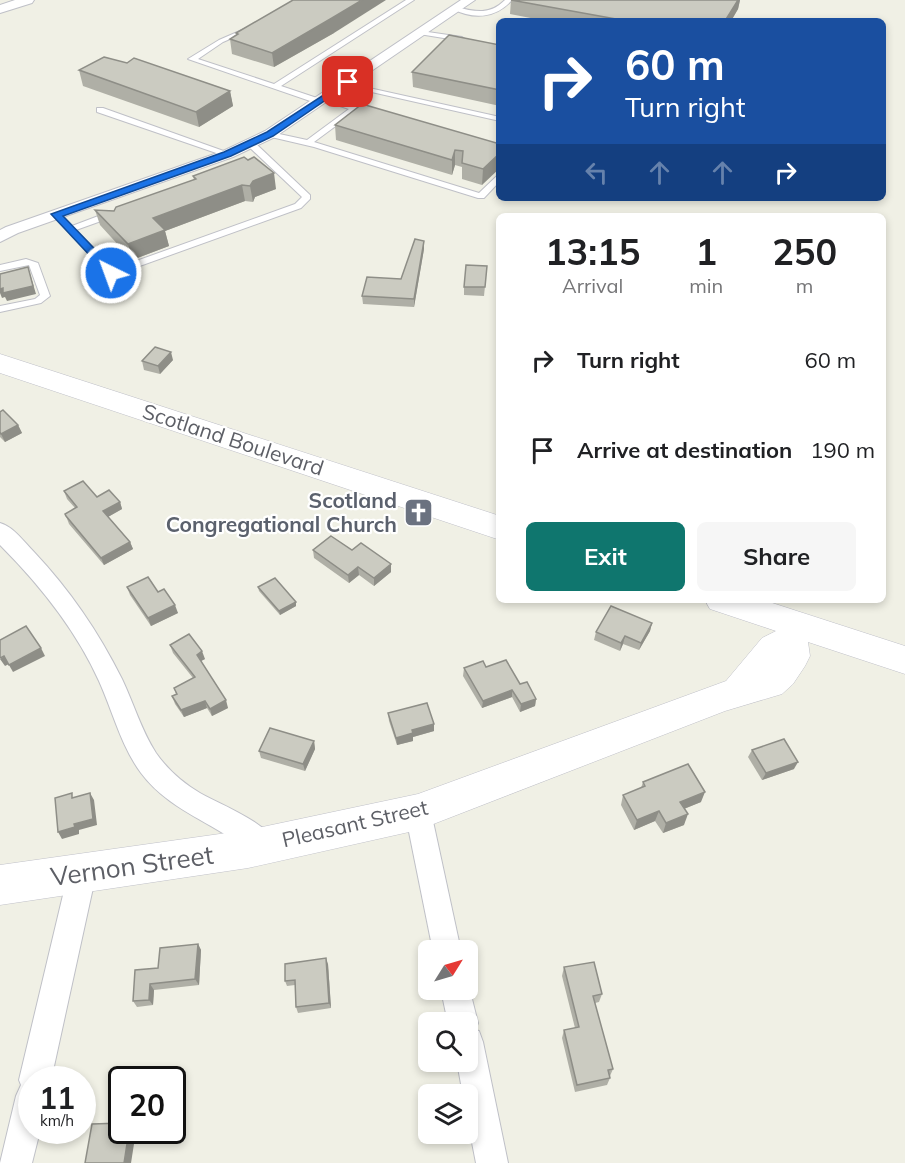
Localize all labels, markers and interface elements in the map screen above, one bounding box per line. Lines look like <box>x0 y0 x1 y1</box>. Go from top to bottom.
text: 60 m <box>625 38 725 91</box>
icon: right <box>526 42 604 120</box>
pin <box>322 56 373 107</box>
icon: arrive <box>331 65 364 98</box>
text: Turn right <box>625 90 745 124</box>
icon: left <box>580 156 613 189</box>
icon: ahead <box>643 156 676 189</box>
icon: ahead <box>706 156 739 189</box>
icon: right <box>769 156 802 189</box>
text: 13:15 <box>545 229 640 274</box>
text: 1 <box>695 229 717 274</box>
text: 250 <box>772 229 837 274</box>
position arrow <box>79 241 143 305</box>
text: Arrival <box>562 273 623 298</box>
text: min <box>689 273 723 298</box>
text: m <box>796 273 813 298</box>
icon: right <box>526 344 559 377</box>
text: Turn right <box>577 346 680 374</box>
text: 60 m <box>805 346 856 374</box>
street label: Scotland Boulevard <box>140 398 327 481</box>
icon: arrive <box>526 434 559 467</box>
text: Arrive at destination <box>577 436 792 464</box>
text: 190 m <box>810 436 875 464</box>
place label: Scotland Congregational Church <box>166 487 397 537</box>
church icon: Scotland Congregational Church <box>402 497 434 529</box>
button: Exit <box>526 522 685 591</box>
button: Share <box>697 522 856 591</box>
street label: Pleasant Street <box>279 794 430 852</box>
street label: Vernon Street <box>48 838 216 893</box>
north arrow <box>418 940 478 1000</box>
map controls <box>418 940 478 1144</box>
button: search <box>418 1012 478 1072</box>
speed limit sign: 20 <box>108 1066 186 1144</box>
text: 11 <box>39 1079 75 1117</box>
button: layers <box>418 1084 478 1144</box>
text: km/h <box>40 1111 74 1130</box>

